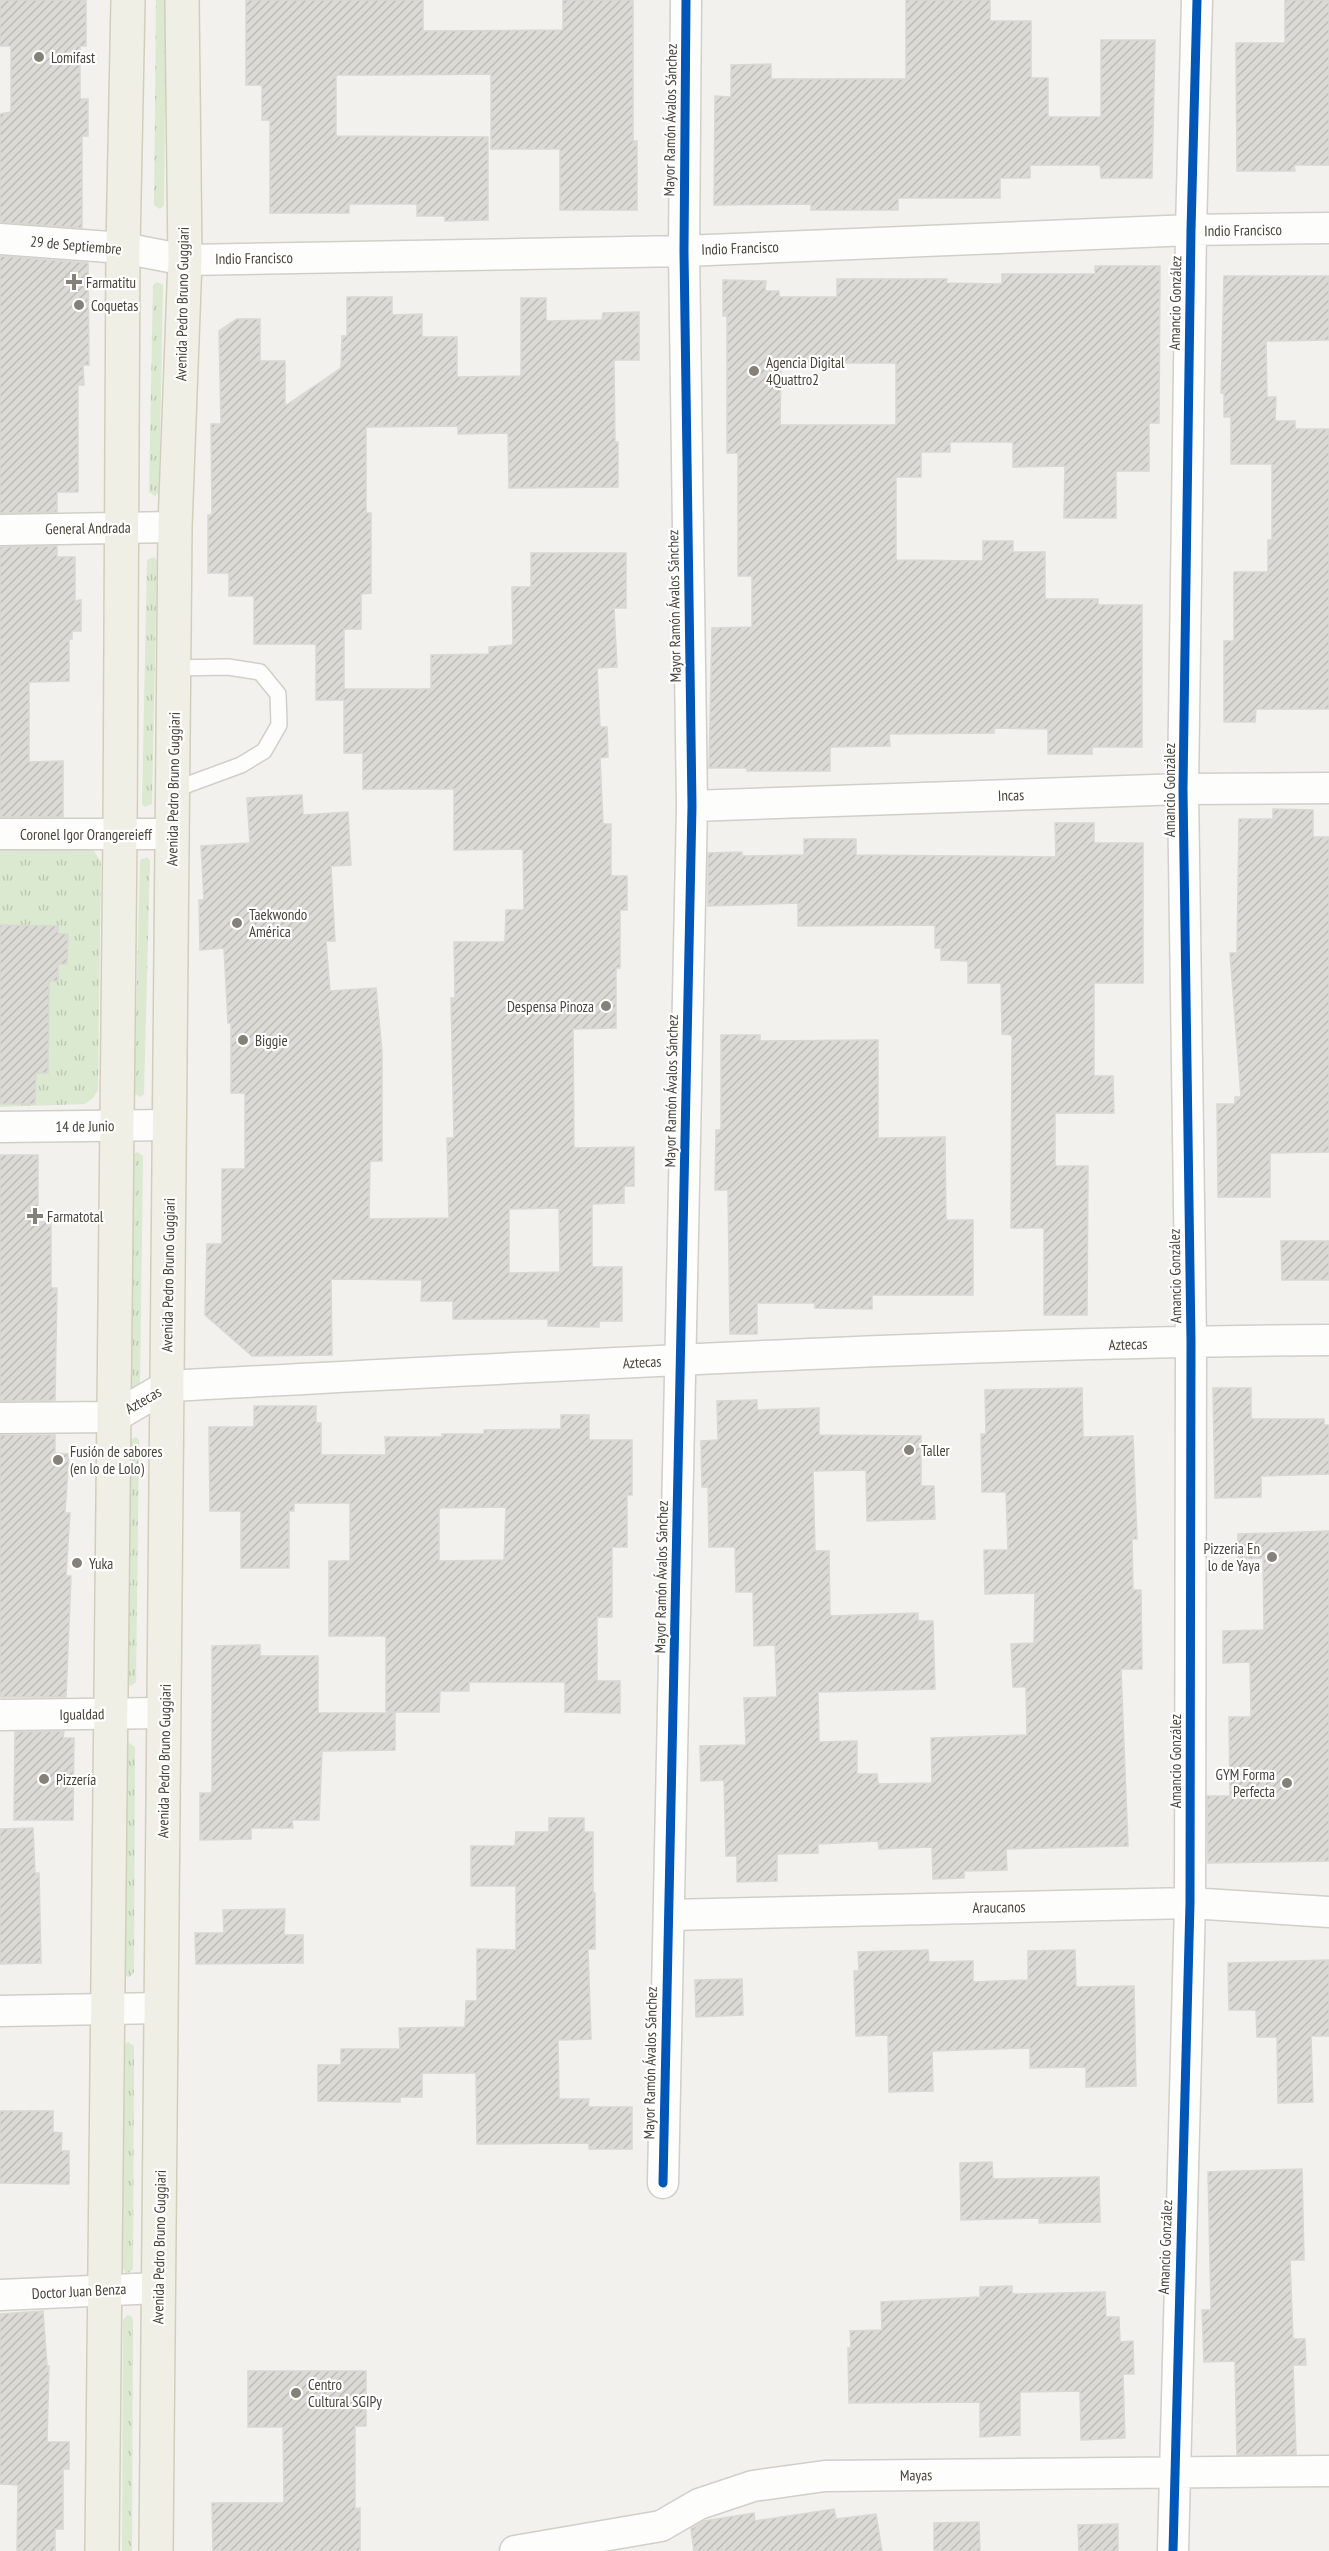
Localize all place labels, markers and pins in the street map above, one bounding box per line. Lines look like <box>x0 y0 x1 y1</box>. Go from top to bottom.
place label: Lomifast <box>51 48 95 67</box>
marker: Lomifast <box>32 50 46 64</box>
place label: Farmatitu <box>86 273 136 292</box>
marker: Farmatitu <box>67 275 81 289</box>
place label: Coquetas <box>91 296 138 315</box>
marker: Coquetas <box>72 298 86 312</box>
place label: Agencia Digital 4Quattro2 <box>766 353 845 389</box>
marker: Agencia Digital 4Quattro2 <box>747 364 761 378</box>
place label: Taekwondo América <box>249 905 307 941</box>
marker: Taekwondo América <box>230 916 244 930</box>
place label: Despensa Pinoza <box>507 997 594 1016</box>
marker: Despensa Pinoza <box>599 999 613 1013</box>
place label: Biggie <box>255 1031 288 1050</box>
marker: Biggie <box>236 1033 250 1047</box>
place label: Farmatotal <box>47 1207 104 1226</box>
marker: Farmatotal <box>28 1209 42 1223</box>
place label: Taller <box>921 1441 951 1460</box>
place label: Fusión de sabores (en lo de Lolo) <box>70 1442 163 1478</box>
marker: Taller <box>902 1443 916 1457</box>
marker: Fusión de sabores (en lo de Lolo) <box>51 1453 65 1467</box>
place label: Pizzeria En lo de Yaya <box>1204 1539 1260 1575</box>
marker: Pizzeria En lo de Yaya <box>1265 1550 1279 1564</box>
place label: Yuka <box>89 1554 113 1573</box>
marker: Yuka <box>70 1556 84 1570</box>
place label: GYM Forma Perfecta <box>1216 1765 1275 1801</box>
place label: Pizzería <box>56 1770 96 1789</box>
marker: Pizzería <box>37 1772 51 1786</box>
marker: GYM Forma Perfecta <box>1280 1776 1294 1790</box>
place label: Centro Cultural SGIPy <box>308 2375 382 2411</box>
marker: Centro Cultural SGIPy <box>289 2386 303 2400</box>

